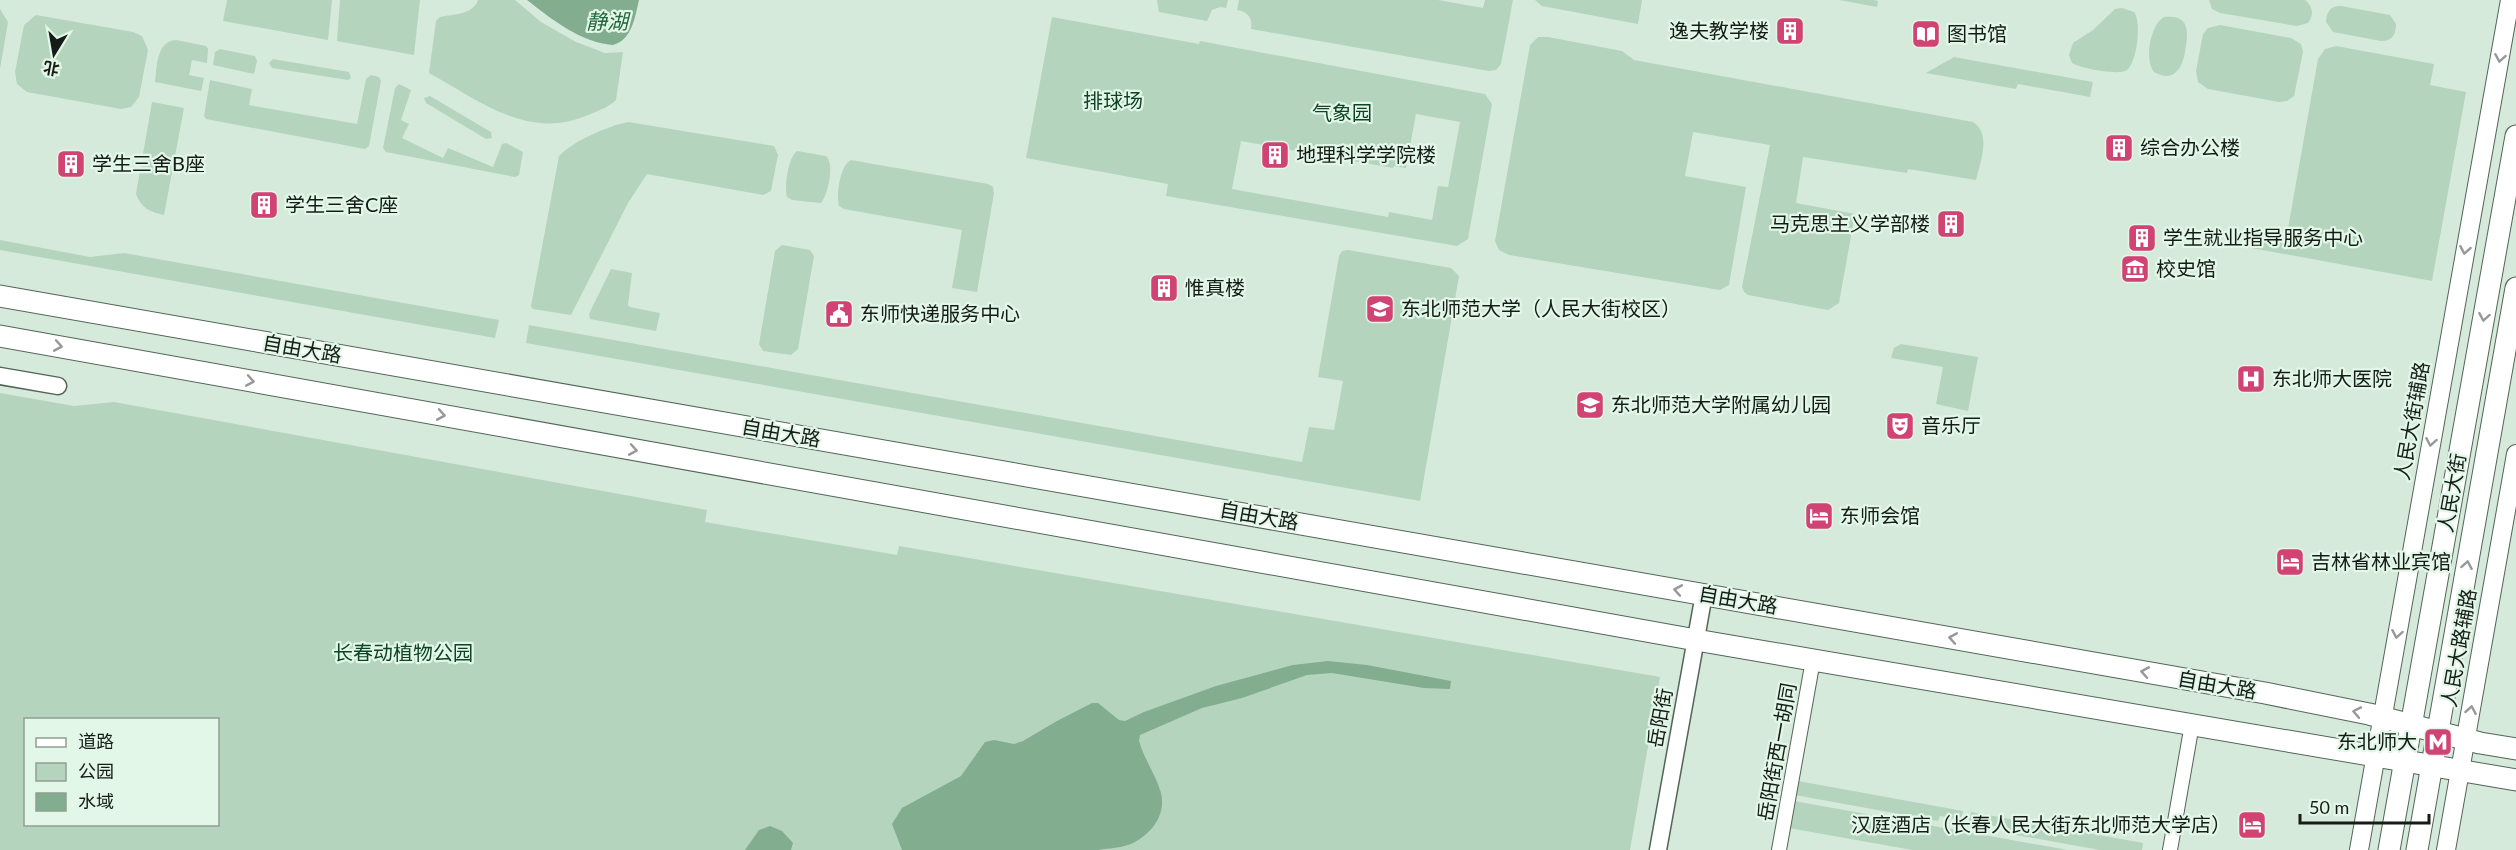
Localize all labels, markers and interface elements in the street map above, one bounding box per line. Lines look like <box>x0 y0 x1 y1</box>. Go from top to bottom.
water label: 静湖 <box>586 8 631 33</box>
building icon: 逸夫教学楼 <box>1774 15 1806 47</box>
place label: 逸夫教学楼 <box>1669 18 1769 42</box>
library icon: 图书馆 <box>1910 18 1942 50</box>
place label: 图书馆 <box>1947 21 2007 45</box>
north arrow <box>24 24 84 84</box>
one-way arrow <box>2494 53 2506 62</box>
text: 北 <box>41 58 61 80</box>
park label: 排球场 <box>1083 88 1143 112</box>
park label: 气象园 <box>1312 100 1372 124</box>
building icon: 综合办公楼 <box>2103 132 2135 164</box>
place label: 综合办公楼 <box>2140 135 2240 159</box>
building icon: 地理科学学院楼 <box>1259 139 1291 171</box>
place label: 地理科学学院楼 <box>1296 142 1436 166</box>
building icon: 学生三舍B座 <box>55 148 87 180</box>
place label: 学生三舍B座 <box>92 151 205 175</box>
building icon: 学生三舍C座 <box>248 189 280 221</box>
place label: 学生三舍C座 <box>285 192 398 216</box>
building icon: 马克思主义学部楼 <box>1935 208 1967 240</box>
place label: 马克思主义学部楼 <box>1770 211 1930 235</box>
building icon: 学生就业指导服务中心 <box>2126 222 2158 254</box>
place label: 学生就业指导服务中心 <box>2163 225 2363 249</box>
one-way arrow <box>2460 245 2472 254</box>
museum icon: 校史馆 <box>2119 253 2151 285</box>
place label: 校史馆 <box>2156 256 2216 280</box>
building icon: 惟真楼 <box>1148 272 1180 304</box>
place label: 惟真楼 <box>1185 275 1245 299</box>
school or university icon: 东北师范大学（人民大街校区） <box>1364 293 1396 325</box>
place label: 东北师范大学（人民大街校区） <box>1401 296 1681 320</box>
public building icon: 东师快递服务中心 <box>823 298 855 330</box>
place label: 东师快递服务中心 <box>860 301 1020 325</box>
one-way arrow <box>2478 312 2491 322</box>
street label: 自由大路 <box>261 329 344 367</box>
one-way arrow <box>52 339 62 352</box>
street label: 人民大街辅路 <box>2389 360 2433 482</box>
hospital icon: 东北师大医院 <box>2235 363 2267 395</box>
place label: 东北师大医院 <box>2272 366 2392 390</box>
one-way arrow <box>245 374 254 386</box>
school or university icon: 东北师范大学附属幼儿园 <box>1574 389 1606 421</box>
place label: 东北师范大学附属幼儿园 <box>1611 392 1831 416</box>
one-way arrow <box>436 408 446 421</box>
theatre icon: 音乐厅 <box>1884 410 1916 442</box>
street label: 自由大路 <box>740 413 823 451</box>
place label: 音乐厅 <box>1921 413 1981 437</box>
one-way arrow <box>2425 436 2438 446</box>
one-way arrow <box>629 443 638 455</box>
street label: 人民大街 <box>2432 451 2470 534</box>
street label: 自由大路 <box>1218 496 1301 534</box>
hotel icon: 东师会馆 <box>1803 500 1835 532</box>
place label: 东师会馆 <box>1840 503 1920 527</box>
hotel icon: 吉林省林业宾馆 <box>2274 546 2306 578</box>
place label: 吉林省林业宾馆 <box>2311 549 2451 573</box>
one-way arrow <box>2460 560 2473 570</box>
street label: 自由大路 <box>1697 580 1780 618</box>
one-way arrow <box>1673 584 1683 597</box>
street label: 人民大路辅路 <box>2436 587 2480 709</box>
one-way arrow <box>2391 628 2404 638</box>
one-way arrow <box>1948 632 1958 645</box>
park label: 长春动植物公园 <box>333 640 473 664</box>
street label: 自由大路 <box>2176 665 2259 703</box>
one-way arrow <box>2140 666 2150 679</box>
street label: 岳阳街西一胡同 <box>1752 681 1800 823</box>
street label: 岳阳街 <box>1642 686 1676 749</box>
one-way arrow <box>2464 705 2476 714</box>
one-way arrow <box>2352 706 2362 719</box>
legend <box>24 718 219 826</box>
metro station icon: 东北师大 <box>2422 726 2454 758</box>
place label: 东北师大 <box>2337 729 2417 753</box>
text: 道路 <box>78 730 114 752</box>
text: 公园 <box>78 760 114 782</box>
scale bar <box>2300 787 2429 825</box>
text: 水域 <box>78 790 114 812</box>
text: 50 m <box>2309 796 2349 818</box>
hotel icon: 汉庭酒店（长春人民大街东北师范大学店） <box>2236 809 2268 841</box>
place label: 汉庭酒店（长春人民大街东北师范大学店） <box>1851 812 2231 836</box>

